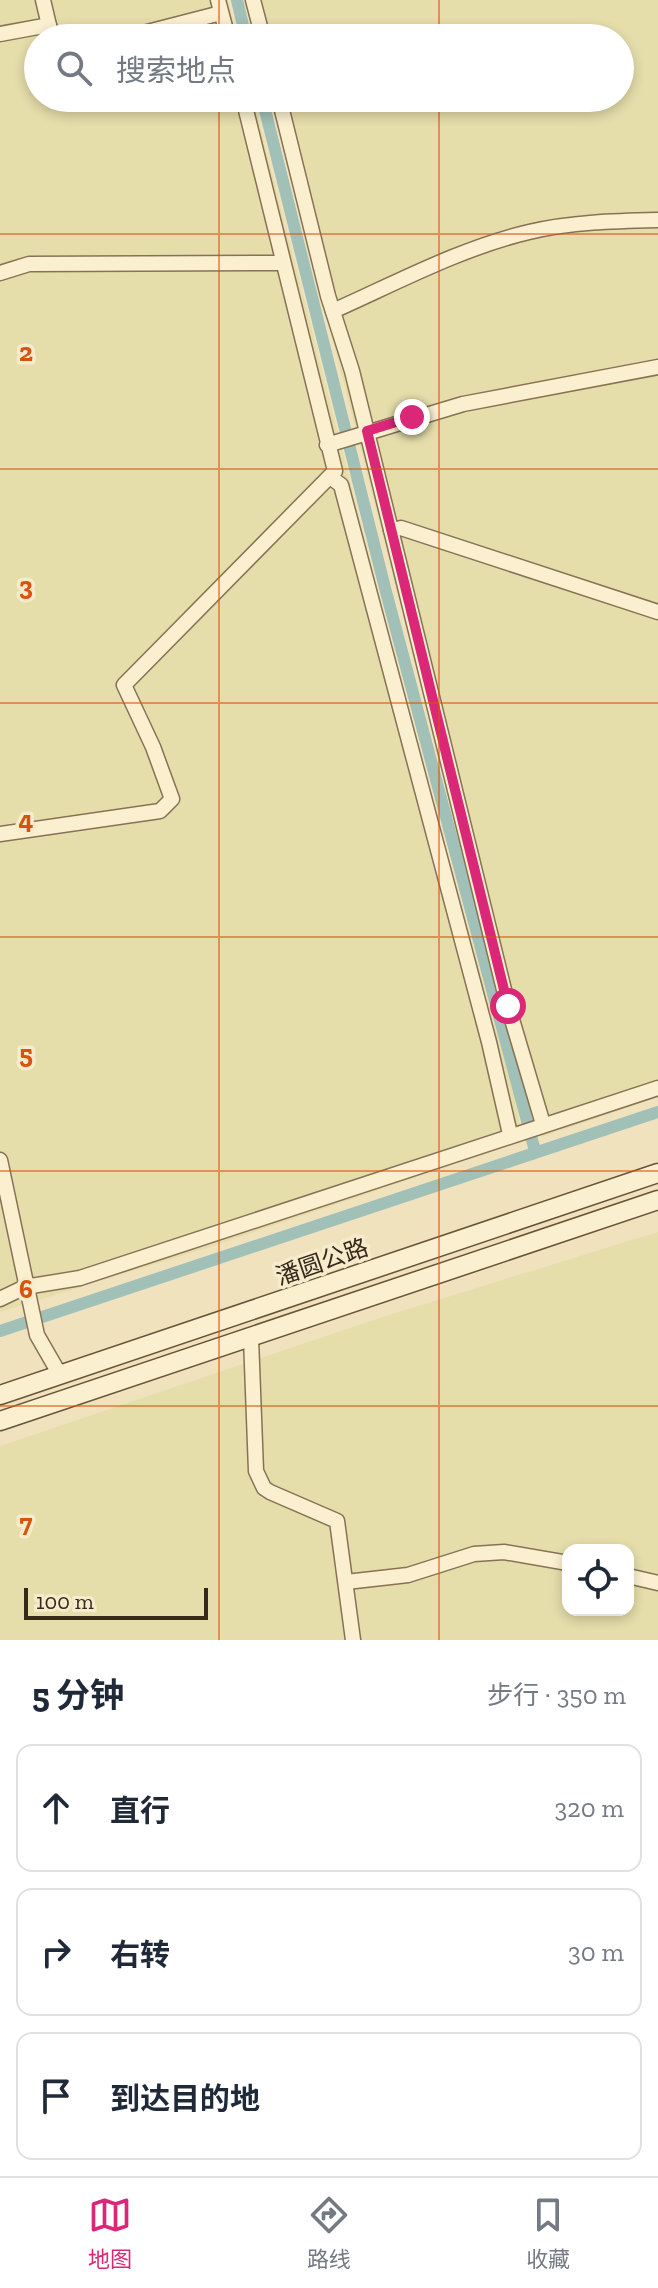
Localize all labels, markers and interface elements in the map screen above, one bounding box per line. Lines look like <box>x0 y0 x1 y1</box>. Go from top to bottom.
search box <box>24 24 634 112</box>
icon: search <box>52 46 96 90</box>
text: 搜索地点 <box>116 53 236 89</box>
text: 2 <box>19 336 33 368</box>
route end <box>394 399 430 435</box>
text: 3 <box>19 570 33 602</box>
text: 4 <box>19 804 34 836</box>
route start <box>490 988 526 1024</box>
text: 5 <box>19 1038 33 1070</box>
street label: 潘圆公路 <box>272 1232 372 1291</box>
text: 6 <box>19 1273 33 1305</box>
text: 7 <box>20 1507 33 1539</box>
map controls <box>562 1544 634 1616</box>
button: locate <box>562 1544 634 1616</box>
scale bar <box>24 1584 208 1620</box>
text: 100 m <box>36 1588 94 1615</box>
text: 5 分钟 <box>32 1675 124 1716</box>
text: 步行 · 350 m <box>487 1679 626 1711</box>
icon: ahead <box>34 1786 78 1830</box>
text: 320 m <box>555 1792 624 1824</box>
text: 直行 <box>110 1793 170 1829</box>
icon: right <box>34 1930 78 1974</box>
text: 30 m <box>568 1936 624 1968</box>
text: 右转 <box>110 1937 170 1973</box>
icon: arrive <box>34 2074 78 2118</box>
text: 到达目的地 <box>110 2081 260 2117</box>
tab: 地图 <box>88 2193 132 2273</box>
tab: 路线 <box>307 2193 351 2273</box>
tab: 收藏 <box>526 2193 570 2273</box>

